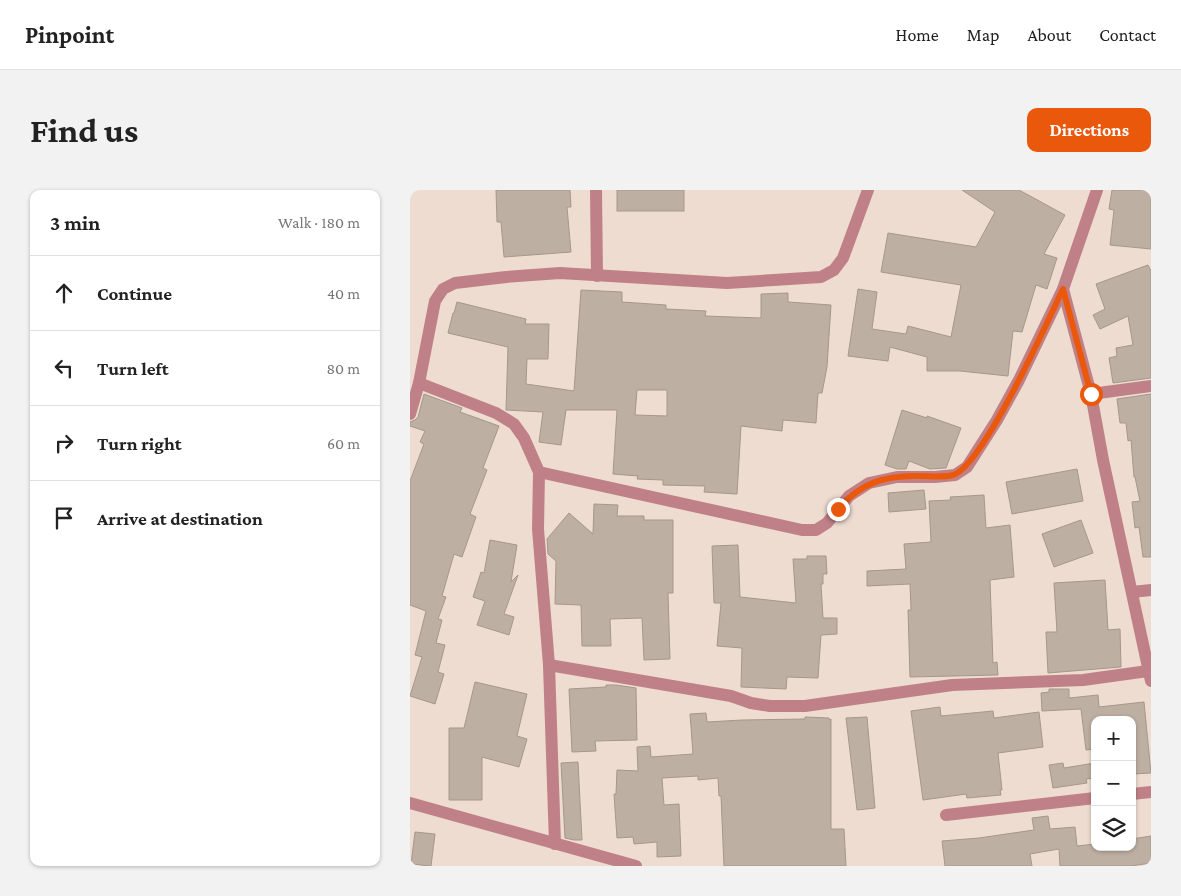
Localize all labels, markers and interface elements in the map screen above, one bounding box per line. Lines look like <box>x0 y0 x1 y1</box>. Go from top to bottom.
text: Pinpoint <box>25 21 114 48</box>
text: Home <box>896 25 939 45</box>
text: Map <box>967 25 999 45</box>
text: About <box>1027 25 1071 45</box>
text: Contact <box>1099 25 1156 45</box>
button: Directions <box>1027 108 1151 152</box>
text: Find us <box>30 111 138 150</box>
text: 3 min <box>50 211 100 235</box>
text: Walk · 180 m <box>278 214 360 231</box>
icon: ahead <box>50 279 78 307</box>
text: Continue <box>97 283 172 304</box>
text: 40 m <box>327 285 360 302</box>
icon: left <box>50 354 78 382</box>
text: Turn left <box>97 358 169 379</box>
text: 80 m <box>326 360 360 377</box>
route start <box>1080 383 1103 406</box>
icon: right <box>50 429 78 457</box>
text: Turn right <box>97 433 182 454</box>
text: 60 m <box>327 435 360 452</box>
route end <box>827 498 850 521</box>
icon: arrive <box>50 504 78 532</box>
text: Arrive at destination <box>97 508 263 529</box>
map controls <box>1091 716 1136 851</box>
button: + <box>1091 716 1136 761</box>
button: − <box>1091 761 1136 806</box>
button: layers <box>1091 806 1136 851</box>

